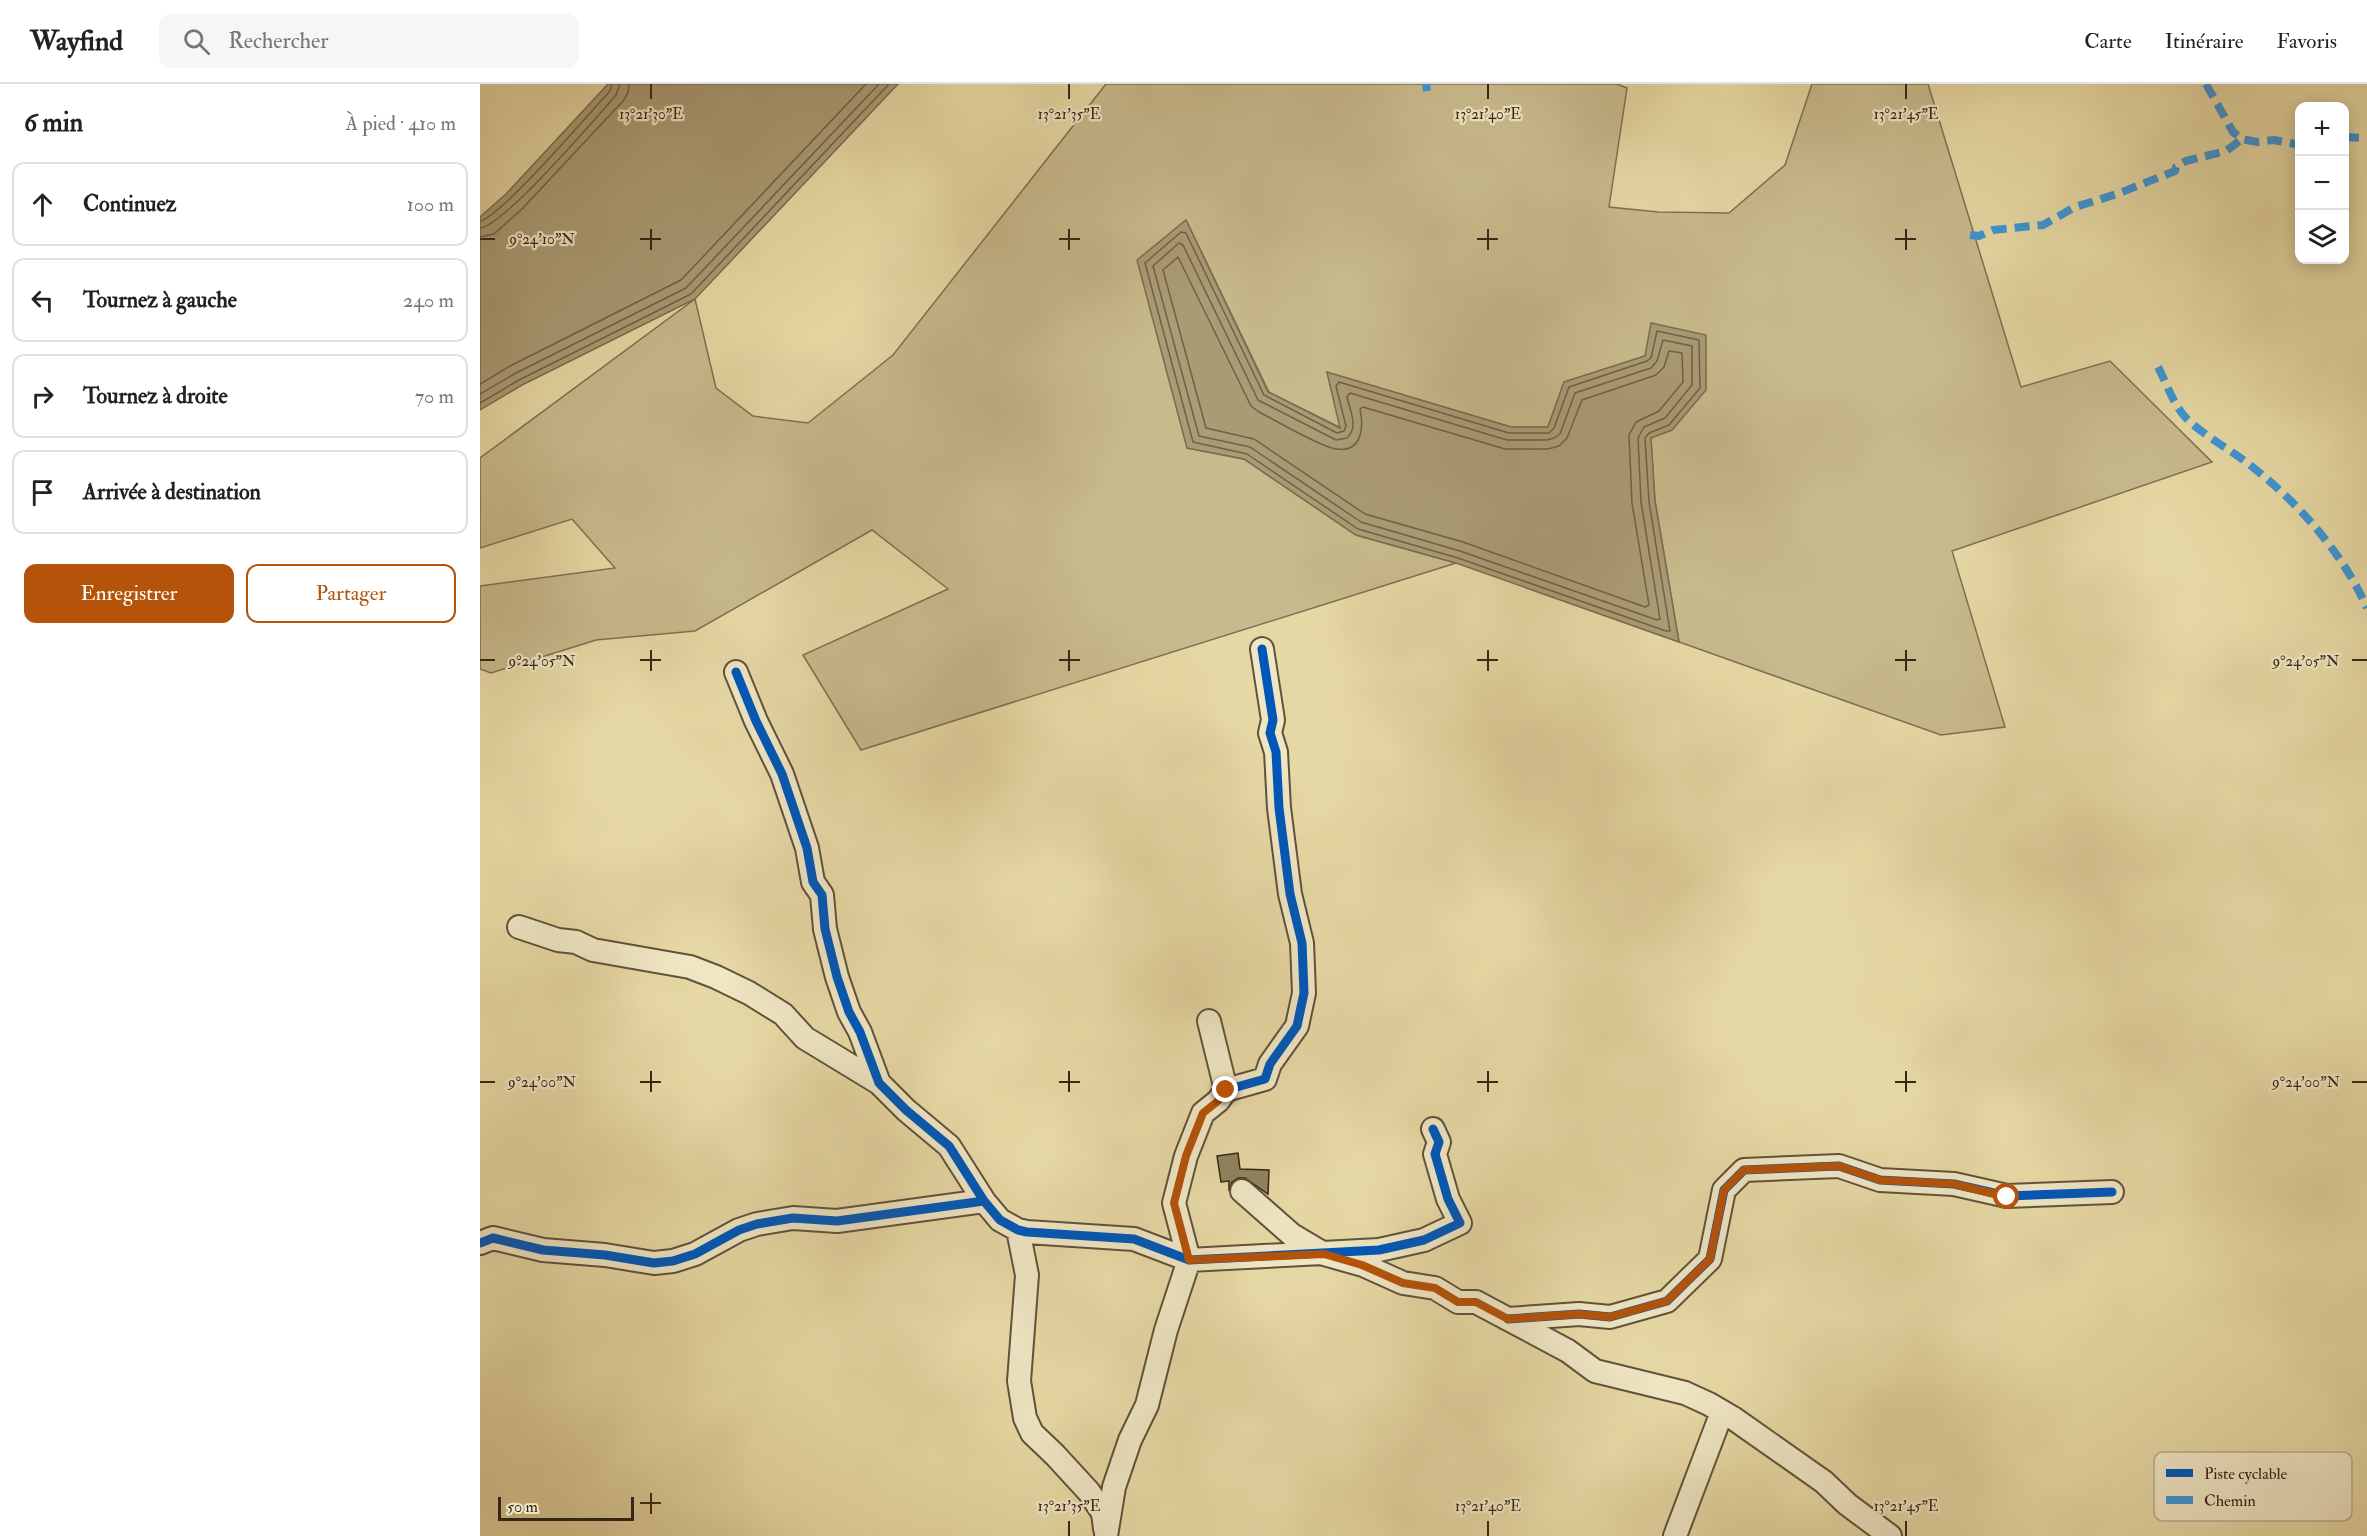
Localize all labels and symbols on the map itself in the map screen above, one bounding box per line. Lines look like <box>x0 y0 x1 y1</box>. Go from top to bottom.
text: 13°21'30"E <box>619 105 683 124</box>
text: 13°21'35"E <box>1038 105 1101 124</box>
text: 13°21'40"E <box>1455 105 1521 124</box>
text: 13°21'45"E <box>1873 105 1939 124</box>
text: 9°24'10"N <box>508 230 575 249</box>
text: 9°24'05"N <box>508 652 576 671</box>
text: 9°24'05"N <box>2272 652 2340 671</box>
text: 9°24'00"N <box>507 1073 577 1092</box>
text: 9°24'00"N <box>2271 1073 2341 1092</box>
route end <box>1212 1076 1238 1102</box>
route start <box>1993 1183 2019 1209</box>
legend <box>2154 1452 2352 1521</box>
text: Piste cyclable <box>2204 1464 2288 1484</box>
text: Chemin <box>2204 1491 2256 1511</box>
scale bar <box>498 1494 634 1522</box>
text: 13°21'35"E <box>1038 1497 1101 1516</box>
text: 13°21'40"E <box>1455 1497 1521 1516</box>
text: 13°21'45"E <box>1873 1497 1939 1516</box>

